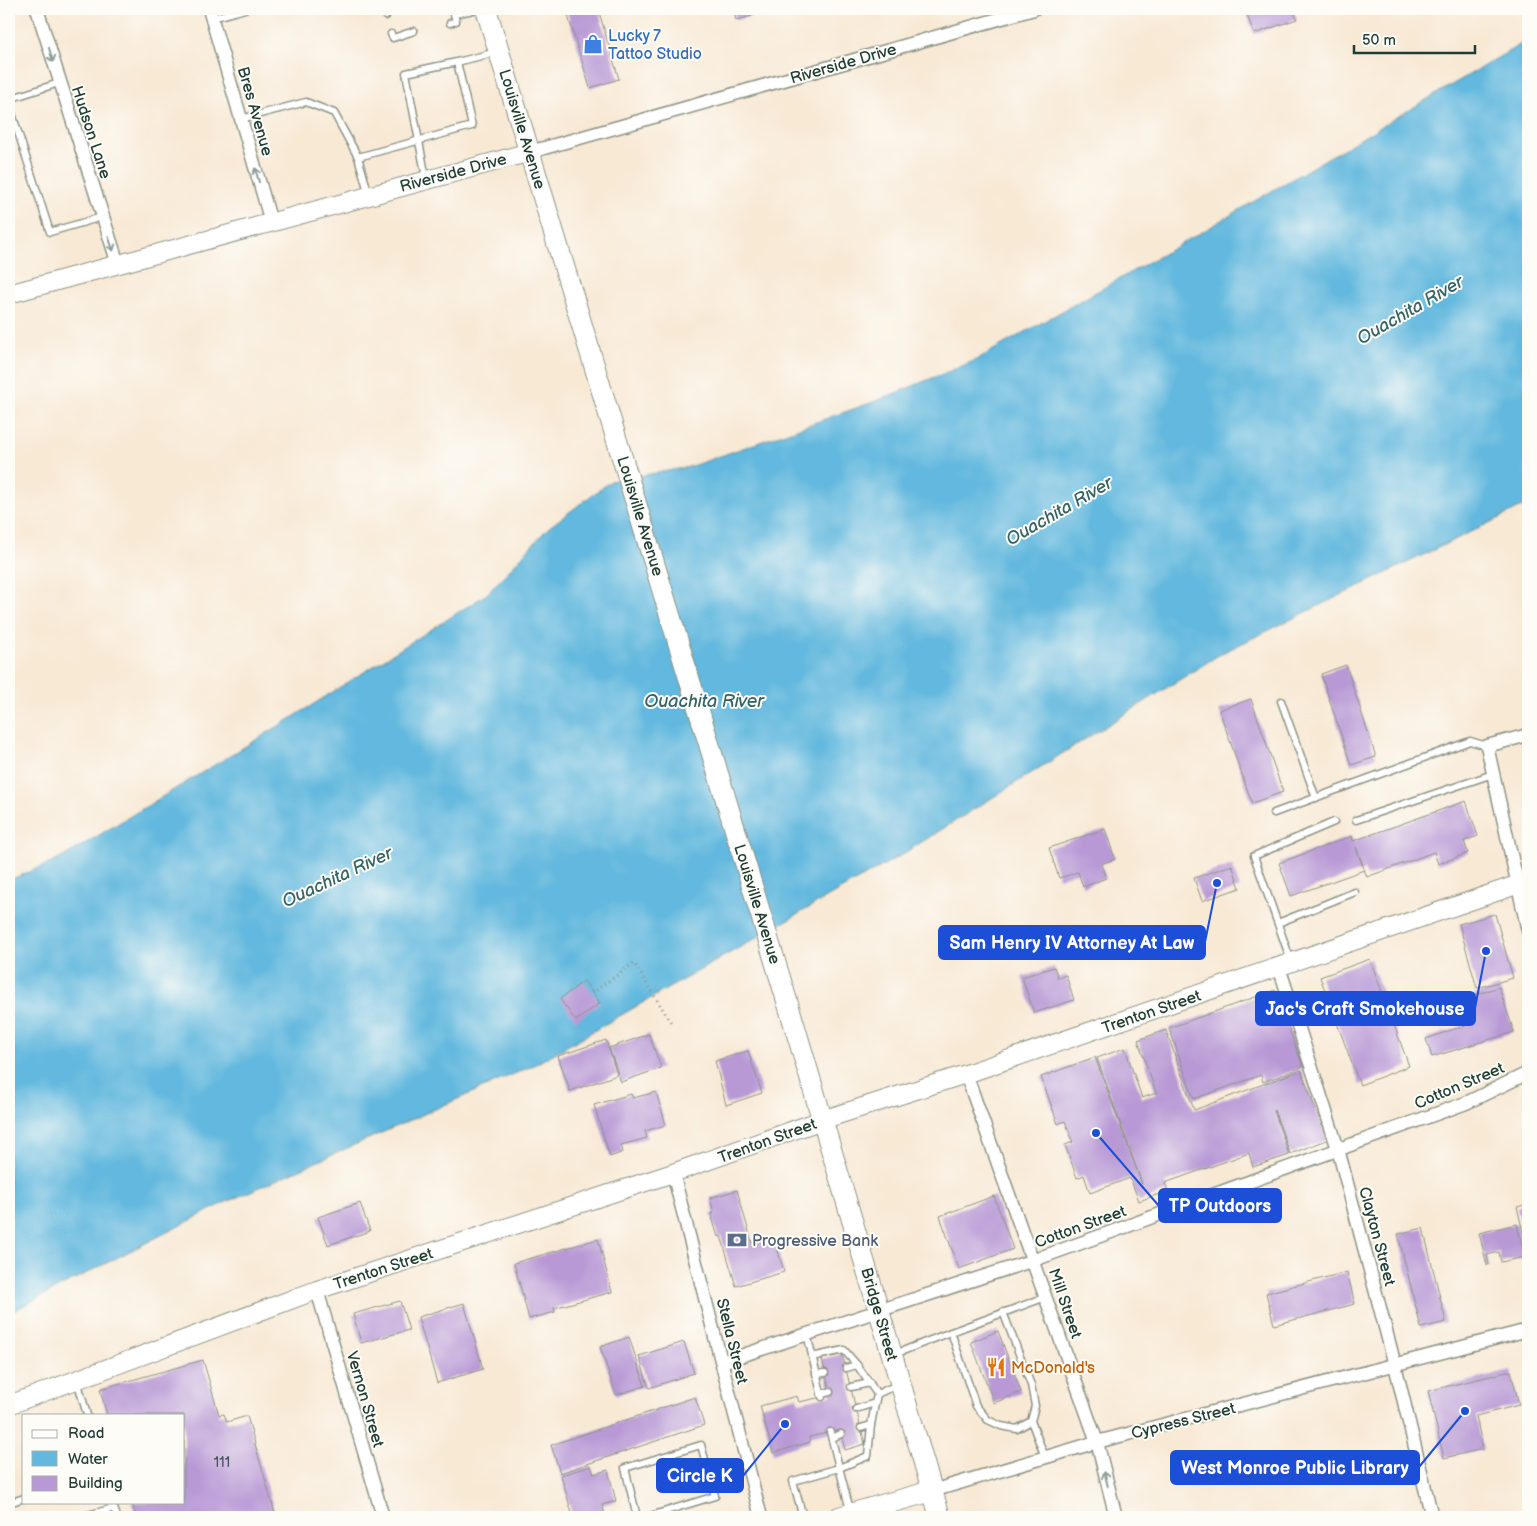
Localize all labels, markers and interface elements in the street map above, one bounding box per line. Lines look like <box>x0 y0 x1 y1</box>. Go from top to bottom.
scale bar <box>1354 22 1476 54</box>
place label: Lucky 7 Tattoo Studio <box>608 27 702 64</box>
text: 50 m <box>1362 31 1396 50</box>
shop icon: Lucky 7 Tattoo Studio <box>582 33 604 55</box>
street label: Riverside Drive <box>788 40 899 89</box>
one-way arrow <box>47 47 57 63</box>
street label: Bres Avenue <box>233 65 276 159</box>
street label: Louisville Avenue <box>494 67 549 192</box>
street label: Hudson Lane <box>67 84 115 182</box>
street label: Riverside Drive <box>398 150 509 197</box>
one-way arrow <box>252 167 262 183</box>
one-way arrow <box>107 235 116 251</box>
water label: Ouachita River <box>1353 271 1468 349</box>
street label: Louisville Avenue <box>612 454 667 579</box>
water label: Ouachita River <box>1002 472 1117 550</box>
water label: Ouachita River <box>644 691 765 712</box>
water label: Ouachita River <box>279 842 397 912</box>
street label: Louisville Avenue <box>729 842 784 967</box>
callout: Sam Henry IV Attorney At Law <box>939 926 1205 959</box>
text: Sam Henry IV Attorney At Law <box>950 933 1195 954</box>
street label: Trenton Street <box>1100 987 1203 1038</box>
callout: Jac's Craft Smokehouse <box>1256 992 1475 1025</box>
text: Jac's Craft Smokehouse <box>1265 999 1465 1020</box>
street label: Cotton Street <box>1412 1059 1507 1114</box>
street label: Trenton Street <box>716 1115 819 1168</box>
street label: Clayton Street <box>1354 1185 1399 1288</box>
callout: TP Outdoors <box>1159 1189 1281 1222</box>
text: TP Outdoors <box>1169 1196 1271 1217</box>
street label: Cotton Street <box>1032 1202 1129 1253</box>
bank icon: Progressive Bank <box>726 1229 748 1251</box>
place label: Progressive Bank <box>752 1232 878 1251</box>
street label: Trenton Street <box>331 1244 436 1294</box>
street label: Bridge Street <box>856 1265 901 1363</box>
street label: Mill Street <box>1044 1266 1085 1341</box>
street label: Stella Street <box>712 1297 751 1386</box>
street label: Vernon Street <box>342 1349 387 1450</box>
restaurant icon: McDonald's <box>985 1356 1007 1378</box>
place label: McDonald's <box>1011 1359 1095 1378</box>
street label: Cypress Street <box>1129 1399 1237 1444</box>
legend <box>22 1414 185 1504</box>
text: Road <box>68 1424 104 1443</box>
text: Water <box>68 1450 108 1469</box>
callout: West Monroe Public Library <box>1171 1451 1419 1484</box>
house number: 111 <box>214 1454 230 1471</box>
text: West Monroe Public Library <box>1181 1458 1410 1479</box>
callout: Circle K <box>657 1459 743 1492</box>
text: Circle K <box>667 1466 733 1487</box>
one-way arrow <box>1101 1472 1111 1488</box>
text: Building <box>68 1474 123 1493</box>

